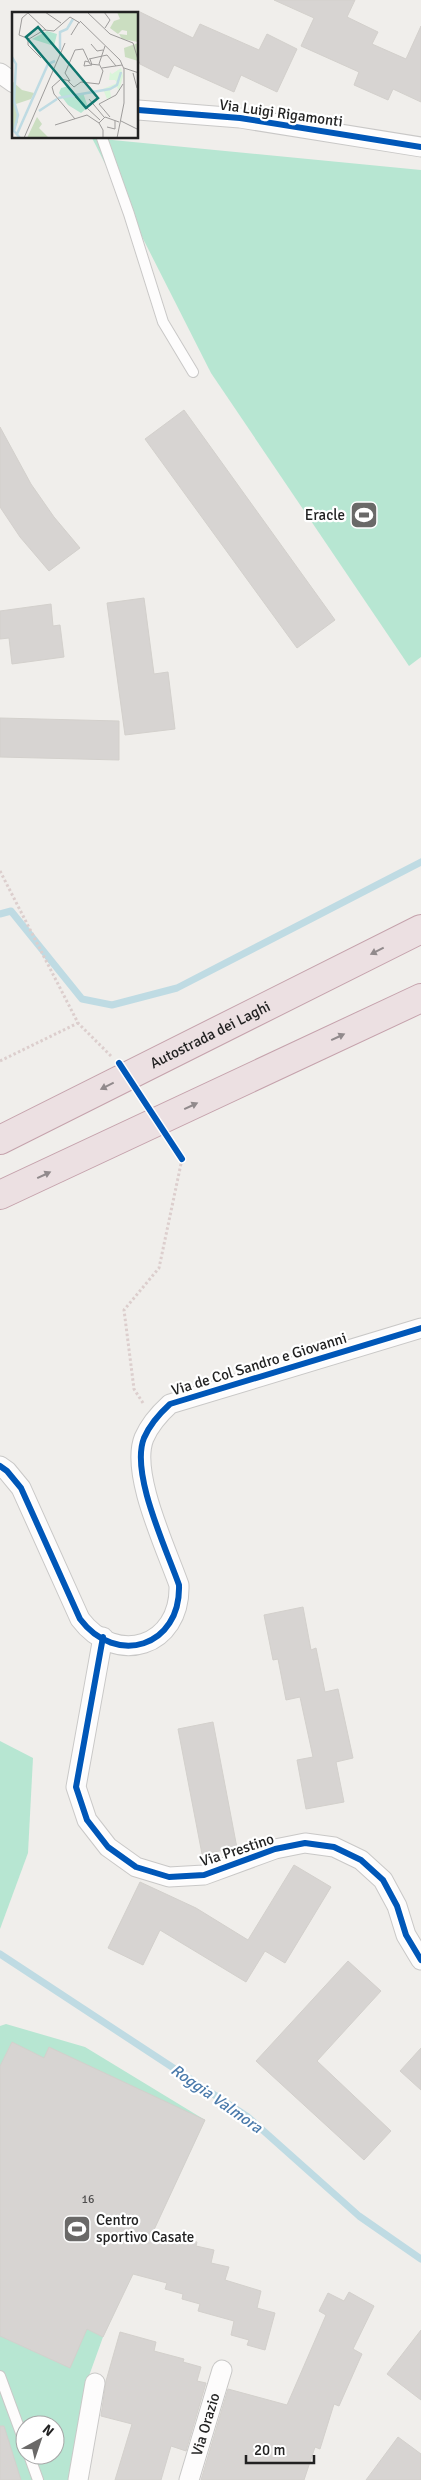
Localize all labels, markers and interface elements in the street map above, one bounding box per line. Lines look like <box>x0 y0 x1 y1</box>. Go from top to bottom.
inset map <box>12 12 139 139</box>
street label: Via Luigi Rigamonti <box>218 95 344 131</box>
sports icon: Eracle <box>349 500 379 530</box>
place label: Eracle <box>305 506 345 524</box>
one-way arrow <box>370 947 385 955</box>
street label: Autostrada dei Laghi <box>147 997 273 1072</box>
one-way arrow <box>331 1032 346 1041</box>
one-way arrow <box>100 1082 114 1090</box>
one-way arrow <box>184 1101 198 1109</box>
one-way arrow <box>37 1170 51 1178</box>
street label: Via de Col Sandro e Giovanni <box>169 1329 349 1399</box>
street label: Via Prestino <box>198 1830 276 1870</box>
water label: Roggia Valmora <box>167 2060 267 2138</box>
house number: 16 <box>82 2192 94 2207</box>
place label: Centro sportivo Casate <box>96 2211 194 2246</box>
sports icon: Centro sportivo Casate <box>62 2214 92 2244</box>
street label: Via Orazio <box>188 2390 224 2458</box>
north arrow <box>15 2415 65 2465</box>
text: N <box>39 2421 57 2440</box>
scale bar <box>246 2432 314 2464</box>
text: 20 m <box>254 2441 285 2459</box>

